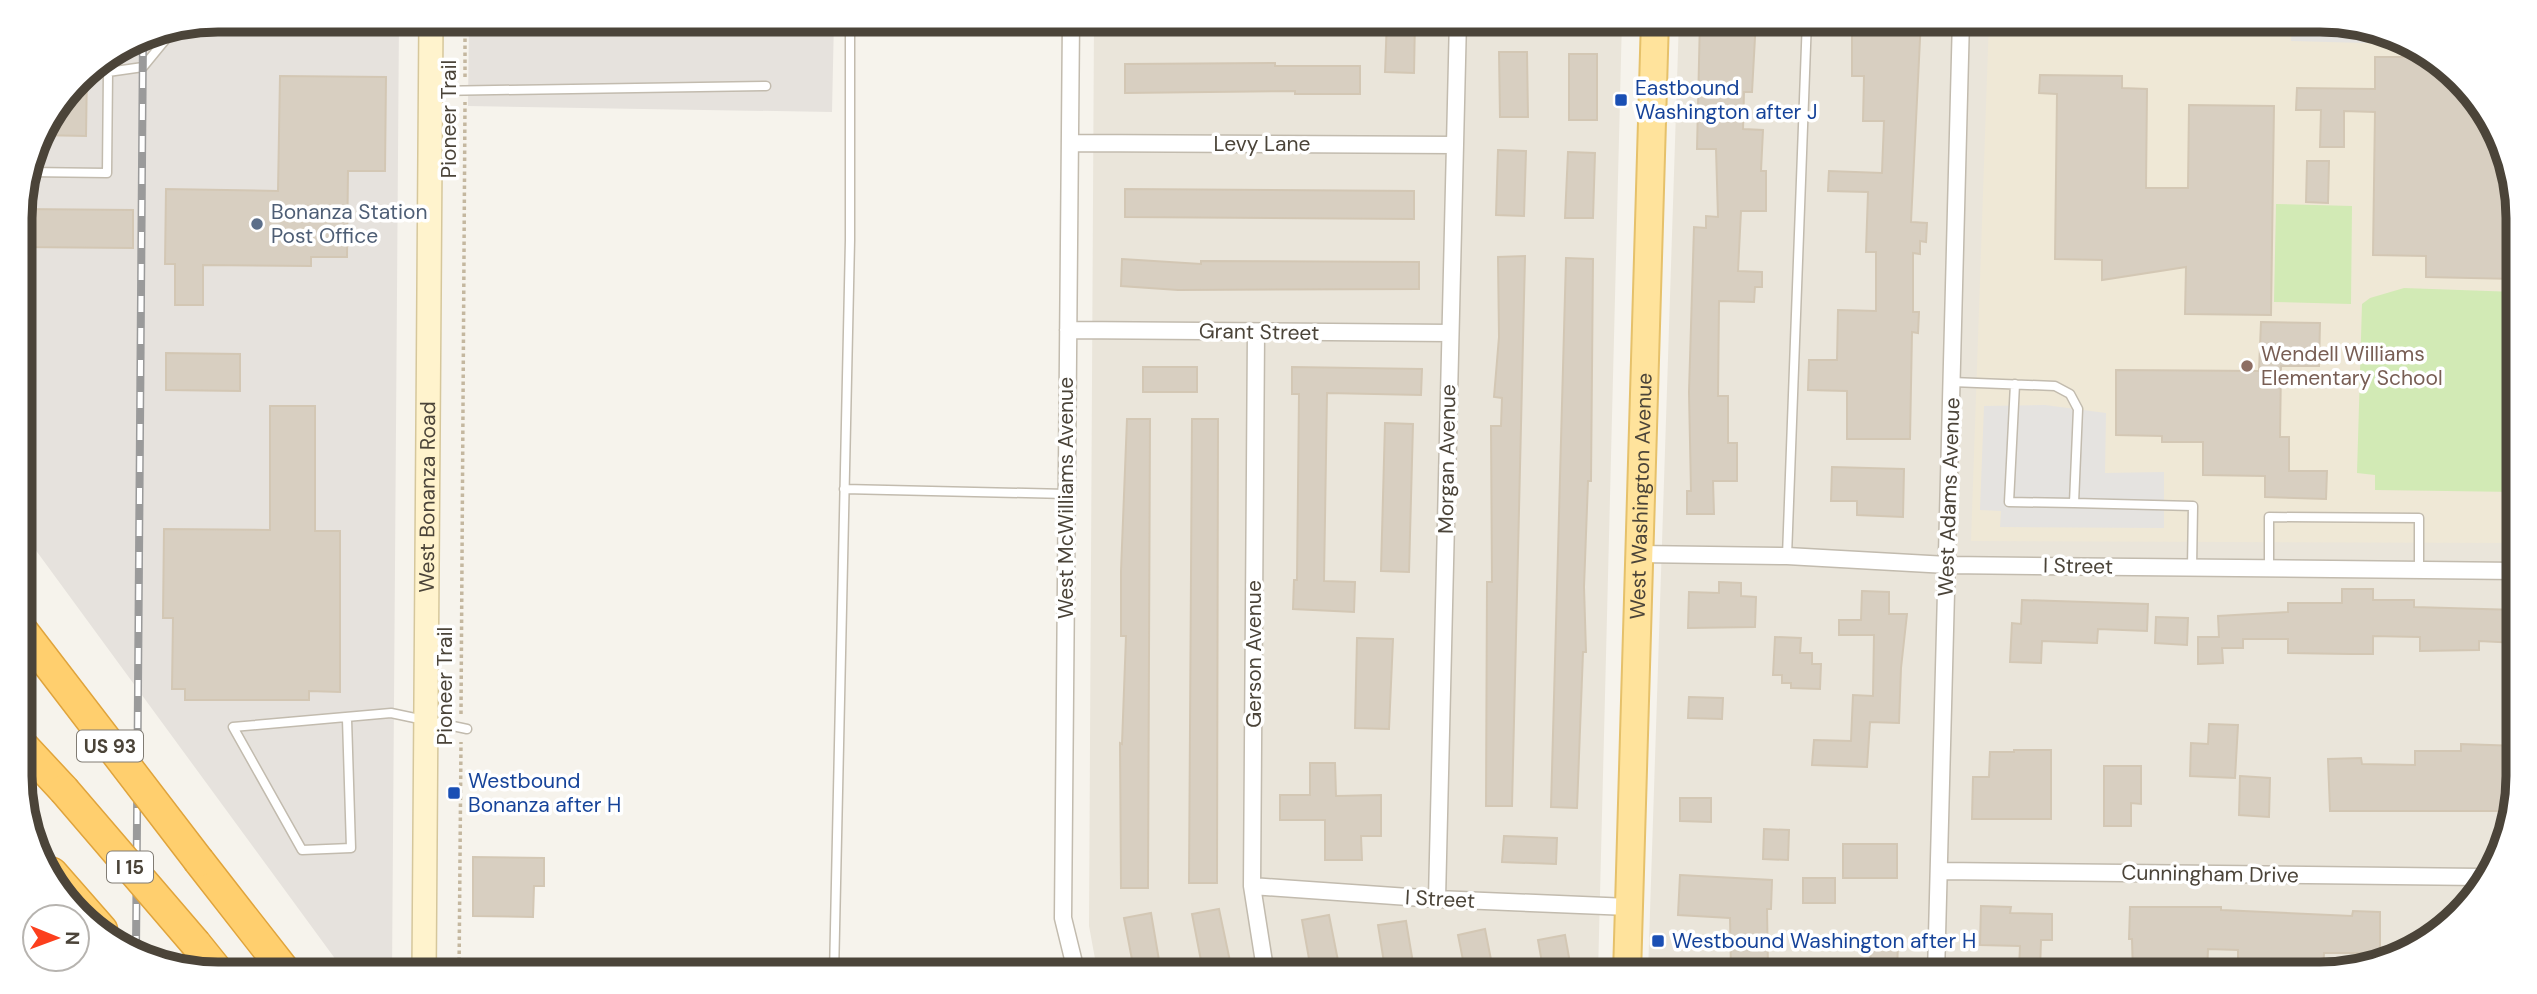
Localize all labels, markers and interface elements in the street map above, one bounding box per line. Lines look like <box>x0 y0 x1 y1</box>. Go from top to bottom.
street label: Pioneer Trail <box>435 60 463 178</box>
place label: Eastbound Washington after J <box>1635 74 1818 126</box>
marker: Eastbound Washington after J <box>1613 92 1629 108</box>
street label: Levy Lane <box>1214 130 1311 158</box>
place label: Bonanza Station Post Office <box>271 198 428 250</box>
marker: Bonanza Station Post Office <box>249 216 265 232</box>
street label: Grant Street <box>1199 317 1319 347</box>
place label: Wendell Williams Elementary School <box>2261 340 2443 392</box>
marker: Wendell Williams Elementary School <box>2239 358 2255 374</box>
street label: West Washington Avenue <box>1623 372 1659 620</box>
street label: West McWilliams Avenue <box>1052 377 1080 619</box>
street label: Morgan Avenue <box>1432 384 1462 534</box>
street label: West Adams Avenue <box>1932 397 1966 597</box>
street label: West Bonanza Road <box>413 401 442 593</box>
street label: I Street <box>2043 551 2113 581</box>
street label: Gerson Avenue <box>1240 580 1268 728</box>
street label: Pioneer Trail <box>431 627 459 745</box>
road number: US 93 <box>77 730 143 762</box>
place label: Westbound Bonanza after H <box>468 767 621 819</box>
marker: Westbound Bonanza after H <box>446 785 462 801</box>
road number: I 15 <box>107 852 153 882</box>
street label: Cunningham Drive <box>2121 858 2299 890</box>
street label: I Street <box>1404 883 1476 915</box>
north arrow <box>21 903 91 973</box>
place label: Westbound Washington after H <box>1672 927 1976 955</box>
text: N <box>60 931 85 945</box>
marker: Westbound Washington after H <box>1650 933 1666 949</box>

